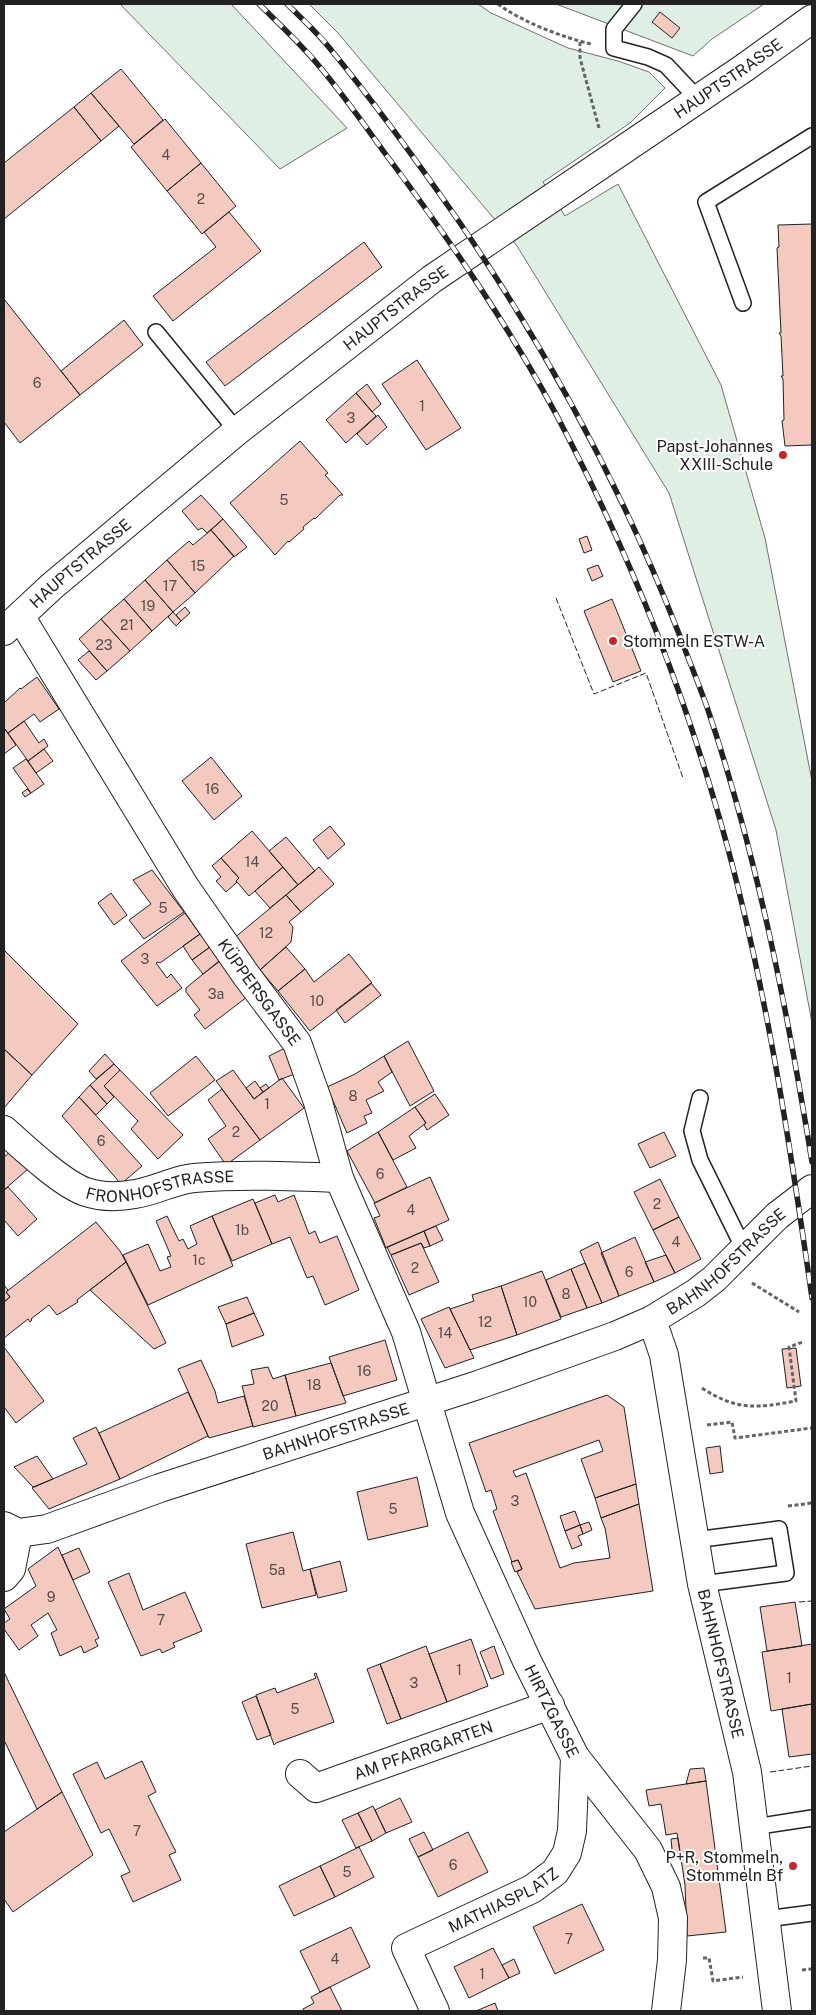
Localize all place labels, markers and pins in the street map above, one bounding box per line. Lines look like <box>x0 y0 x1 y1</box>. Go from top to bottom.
place label: Papst-Johannes XXIII-Schule <box>656 437 773 474</box>
marker: Papst-Johannes XXIII-Schule <box>777 449 789 461</box>
place label: Stommeln ESTW-A <box>623 632 765 651</box>
marker: Stommeln ESTW-A <box>607 635 619 647</box>
place label: P+R, Stommeln, Stommeln Bf <box>665 1848 783 1885</box>
marker: P+R, Stommeln, Stommeln Bf <box>787 1860 799 1872</box>

